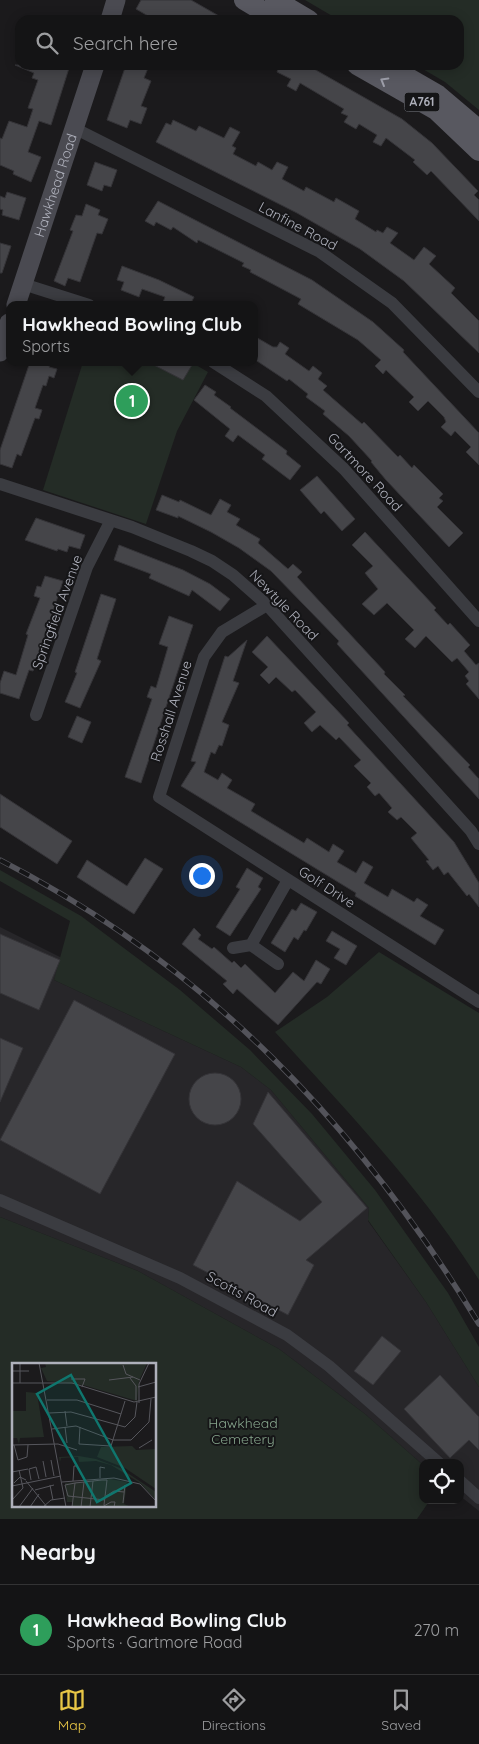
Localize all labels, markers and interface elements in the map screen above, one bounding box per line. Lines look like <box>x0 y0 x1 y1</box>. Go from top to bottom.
search box <box>15 15 464 70</box>
icon: search <box>33 29 61 57</box>
text: Search here <box>73 31 178 55</box>
one-way arrow <box>381 77 390 87</box>
road number: A761 <box>404 92 440 111</box>
street label: Hawkhead Road <box>30 131 81 239</box>
street label: Lanfine Road <box>256 198 340 254</box>
popup <box>6 301 258 366</box>
text: Hawkhead Bowling Club <box>22 312 242 336</box>
text: Sports <box>22 336 70 356</box>
pin: 1 <box>116 382 148 420</box>
street label: Gartmore Road <box>324 429 406 515</box>
street label: Springfield Avenue <box>28 552 86 672</box>
street label: Newtyle Road <box>246 566 322 644</box>
street label: Rosshall Avenue <box>146 658 196 764</box>
street label: Golf Drive <box>295 862 359 912</box>
your location <box>189 863 215 889</box>
street label: Scotts Road <box>203 1267 281 1321</box>
inset map <box>12 1363 156 1506</box>
park label: Hawkhead Cemetery <box>208 1414 278 1448</box>
map controls <box>419 1459 464 1504</box>
button: locate <box>419 1459 464 1504</box>
text: Nearby <box>20 1539 96 1565</box>
text: Hawkhead Bowling Club <box>67 1608 287 1632</box>
text: 1 <box>33 1620 39 1640</box>
text: 270 m <box>414 1620 459 1640</box>
text: Sports · Gartmore Road <box>67 1632 242 1652</box>
tab: Map <box>58 1686 86 1734</box>
tab: Directions <box>202 1686 266 1734</box>
tab: Saved <box>381 1686 421 1734</box>

